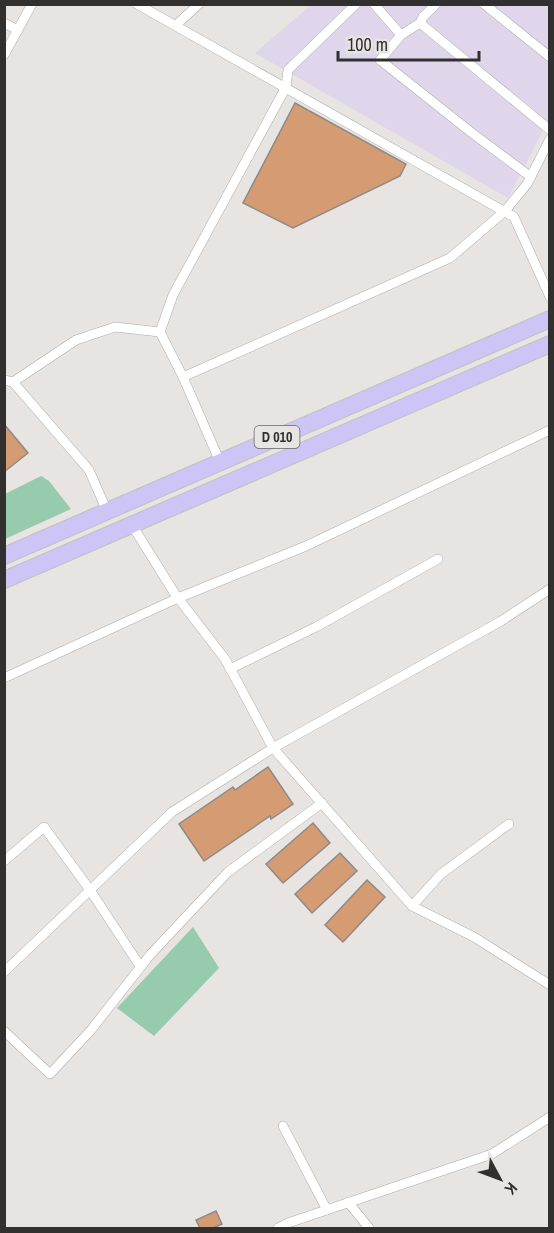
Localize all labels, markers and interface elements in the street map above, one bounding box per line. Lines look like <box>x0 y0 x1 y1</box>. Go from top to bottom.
scale bar <box>338 24 479 62</box>
text: 100 m <box>347 32 388 57</box>
road number: D 010 <box>254 426 300 448</box>
north arrow <box>470 1149 530 1209</box>
text: K <box>500 1178 523 1200</box>

